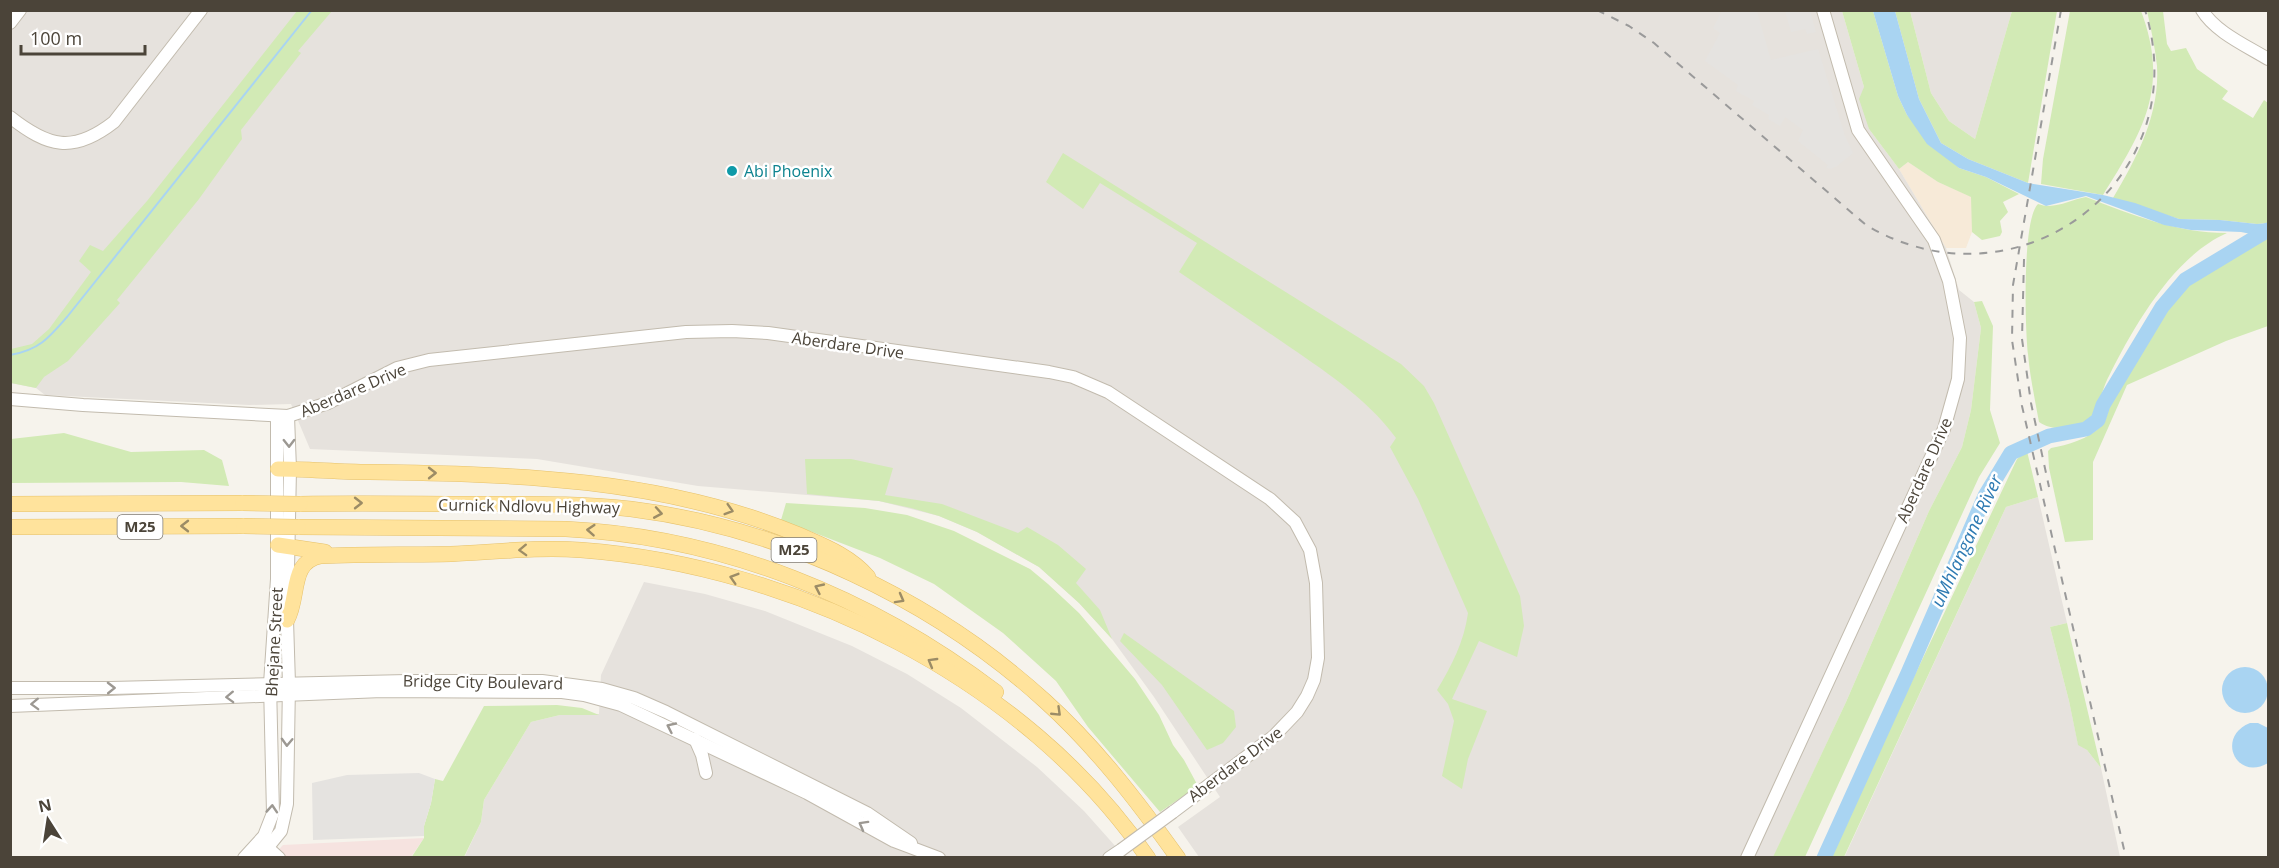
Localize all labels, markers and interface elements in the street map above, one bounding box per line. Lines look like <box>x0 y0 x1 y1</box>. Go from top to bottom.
scale bar <box>21 18 146 56</box>
text: 100 m <box>30 26 82 50</box>
place label: Abi Phoenix <box>744 160 833 182</box>
marker: Abi Phoenix <box>725 164 739 178</box>
street label: Aberdare Drive <box>791 326 905 364</box>
street label: Aberdare Drive <box>297 358 409 422</box>
street label: Aberdare Drive <box>1891 414 1957 526</box>
one-way arrow <box>283 438 295 447</box>
one-way arrow <box>428 467 437 479</box>
water label: uMhlangane River <box>1925 470 2008 611</box>
street label: Curnick Ndlovu Highway <box>438 493 621 519</box>
one-way arrow <box>354 497 363 509</box>
one-way arrow <box>723 503 734 515</box>
one-way arrow <box>653 507 662 519</box>
road number: M25 <box>118 515 162 539</box>
one-way arrow <box>181 520 190 533</box>
one-way arrow <box>586 524 595 537</box>
road number: M25 <box>772 538 816 562</box>
one-way arrow <box>519 544 528 557</box>
one-way arrow <box>729 573 740 585</box>
one-way arrow <box>815 584 826 596</box>
street label: Bhejane Street <box>260 586 288 697</box>
one-way arrow <box>893 592 904 603</box>
one-way arrow <box>928 658 938 669</box>
street label: Bridge City Boulevard <box>403 670 563 694</box>
one-way arrow <box>106 682 115 694</box>
one-way arrow <box>226 690 235 703</box>
one-way arrow <box>31 698 40 711</box>
one-way arrow <box>1050 705 1061 716</box>
street label: Aberdare Drive <box>1183 721 1287 807</box>
one-way arrow <box>666 723 677 735</box>
one-way arrow <box>281 738 294 747</box>
north arrow <box>18 790 78 850</box>
text: N <box>36 793 54 817</box>
one-way arrow <box>266 804 279 813</box>
one-way arrow <box>859 821 870 832</box>

